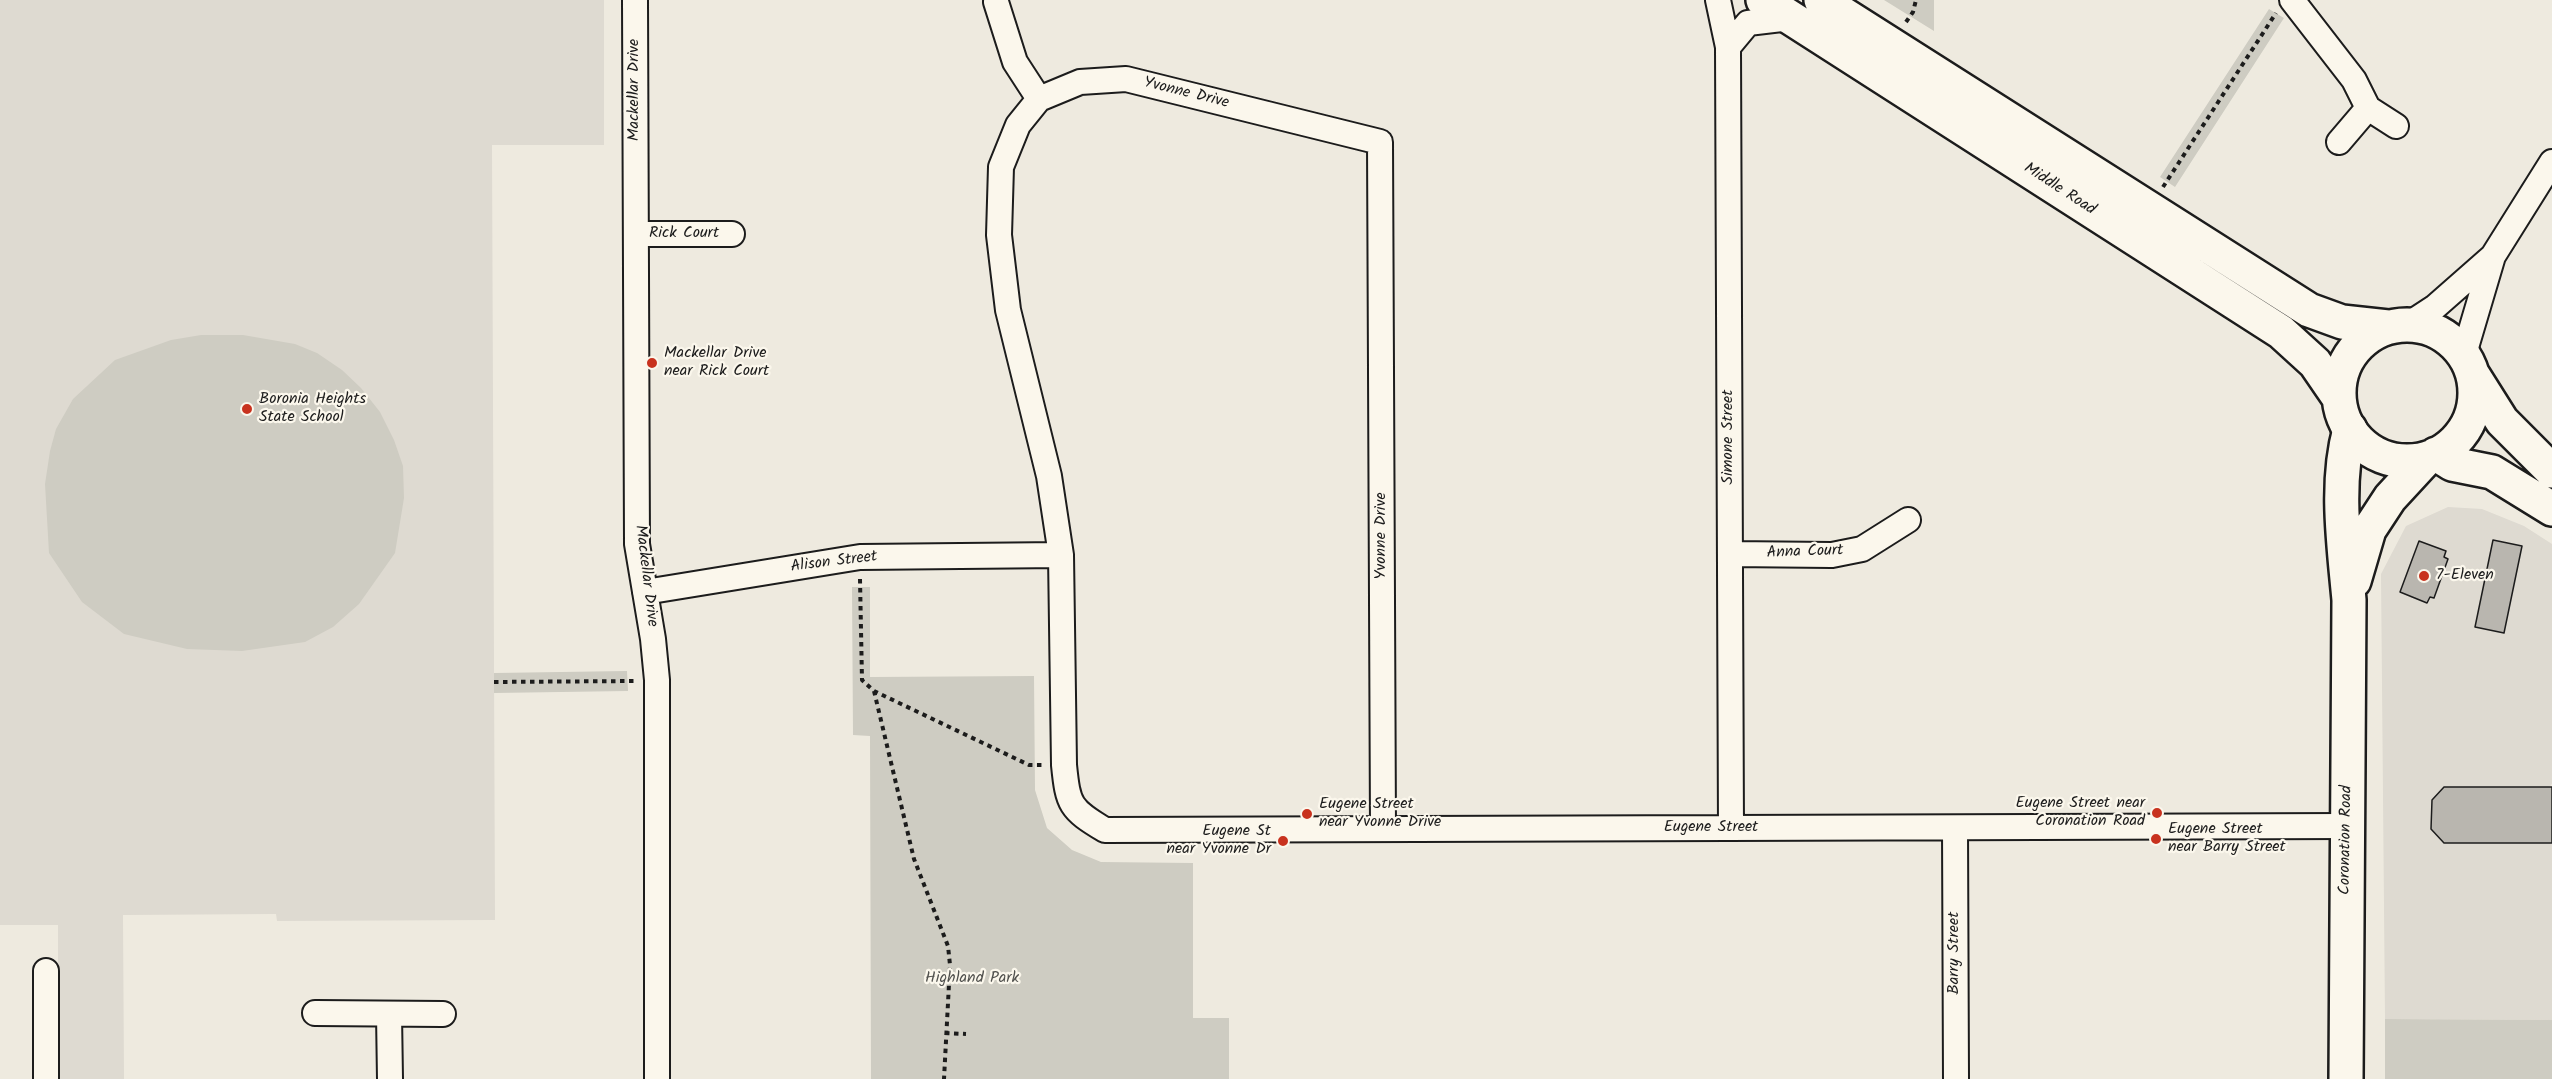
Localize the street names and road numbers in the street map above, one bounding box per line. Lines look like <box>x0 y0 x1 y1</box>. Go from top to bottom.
street label: Mackellar Drive <box>625 39 645 141</box>
street label: Yvonne Drive <box>1141 74 1231 114</box>
street label: Middle Road <box>2019 160 2099 220</box>
street label: Rick Court <box>649 224 719 244</box>
street label: Simone Street <box>1719 389 1739 485</box>
street label: Yvonne Drive <box>1372 492 1392 580</box>
street label: Mackellar Drive <box>629 524 661 628</box>
street label: Anna Court <box>1766 542 1844 564</box>
street label: Alison Street <box>790 548 878 578</box>
street label: Coronation Road <box>2336 785 2358 895</box>
street label: Eugene Street <box>1664 818 1758 838</box>
street label: Barry Street <box>1945 912 1965 994</box>

